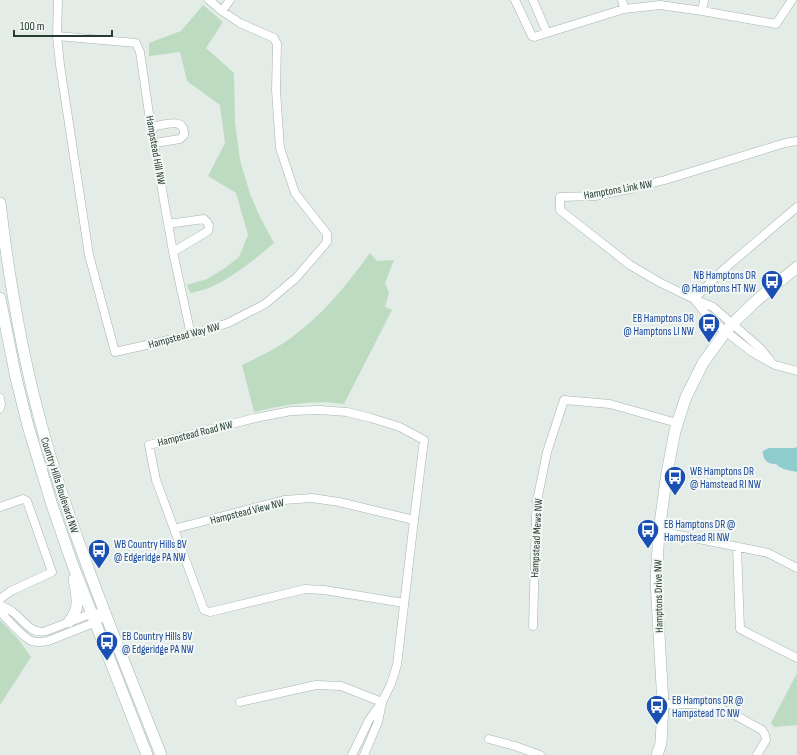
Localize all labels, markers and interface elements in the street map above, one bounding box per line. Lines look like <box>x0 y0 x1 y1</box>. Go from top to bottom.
scale bar <box>14 12 112 38</box>
text: 100 m <box>20 19 45 34</box>
street label: Hampstead Hill NW <box>143 115 168 186</box>
street label: Hamptons Link NW <box>583 177 653 202</box>
bus stop icon: NB Hamptons DR @ Hamptons HT NW <box>759 268 785 301</box>
place label: NB Hamptons DR @ Hamptons HT NW <box>682 269 756 295</box>
bus stop icon: EB Hamptons DR @ Hamptons LI NW <box>696 311 722 344</box>
place label: EB Hamptons DR @ Hamptons LI NW <box>624 312 694 338</box>
street label: Hampstead Way NW <box>147 320 221 351</box>
street label: Hampstead Road NW <box>156 418 234 449</box>
street label: Country Hills Boulevard NW <box>38 436 81 535</box>
bus stop icon: WB Hamptons DR @ Hamstead RI NW <box>662 464 688 497</box>
place label: WB Hamptons DR @ Hamstead RI NW <box>690 465 761 491</box>
street label: Hampstead View NW <box>209 496 285 527</box>
street label: Hampstead Mews NW <box>528 498 545 578</box>
bus stop icon: EB Hamptons DR @ Hampstead RI NW <box>635 517 661 550</box>
place label: EB Hamptons DR @ Hampstead RI NW <box>664 518 735 544</box>
bus stop icon: WB Country Hills BV @ Edgeridge PA NW <box>86 537 112 570</box>
place label: WB Country Hills BV @ Edgeridge PA NW <box>114 538 187 564</box>
street label: Hamptons Drive NW <box>651 559 666 633</box>
bus stop icon: EB Country Hills BV @ Edgeridge PA NW <box>94 629 120 662</box>
place label: EB Country Hills BV @ Edgeridge PA NW <box>122 630 194 656</box>
bus stop icon: EB Hamptons DR @ Hampstead TC NW <box>644 693 670 726</box>
place label: EB Hamptons DR @ Hampstead TC NW <box>672 694 743 720</box>

